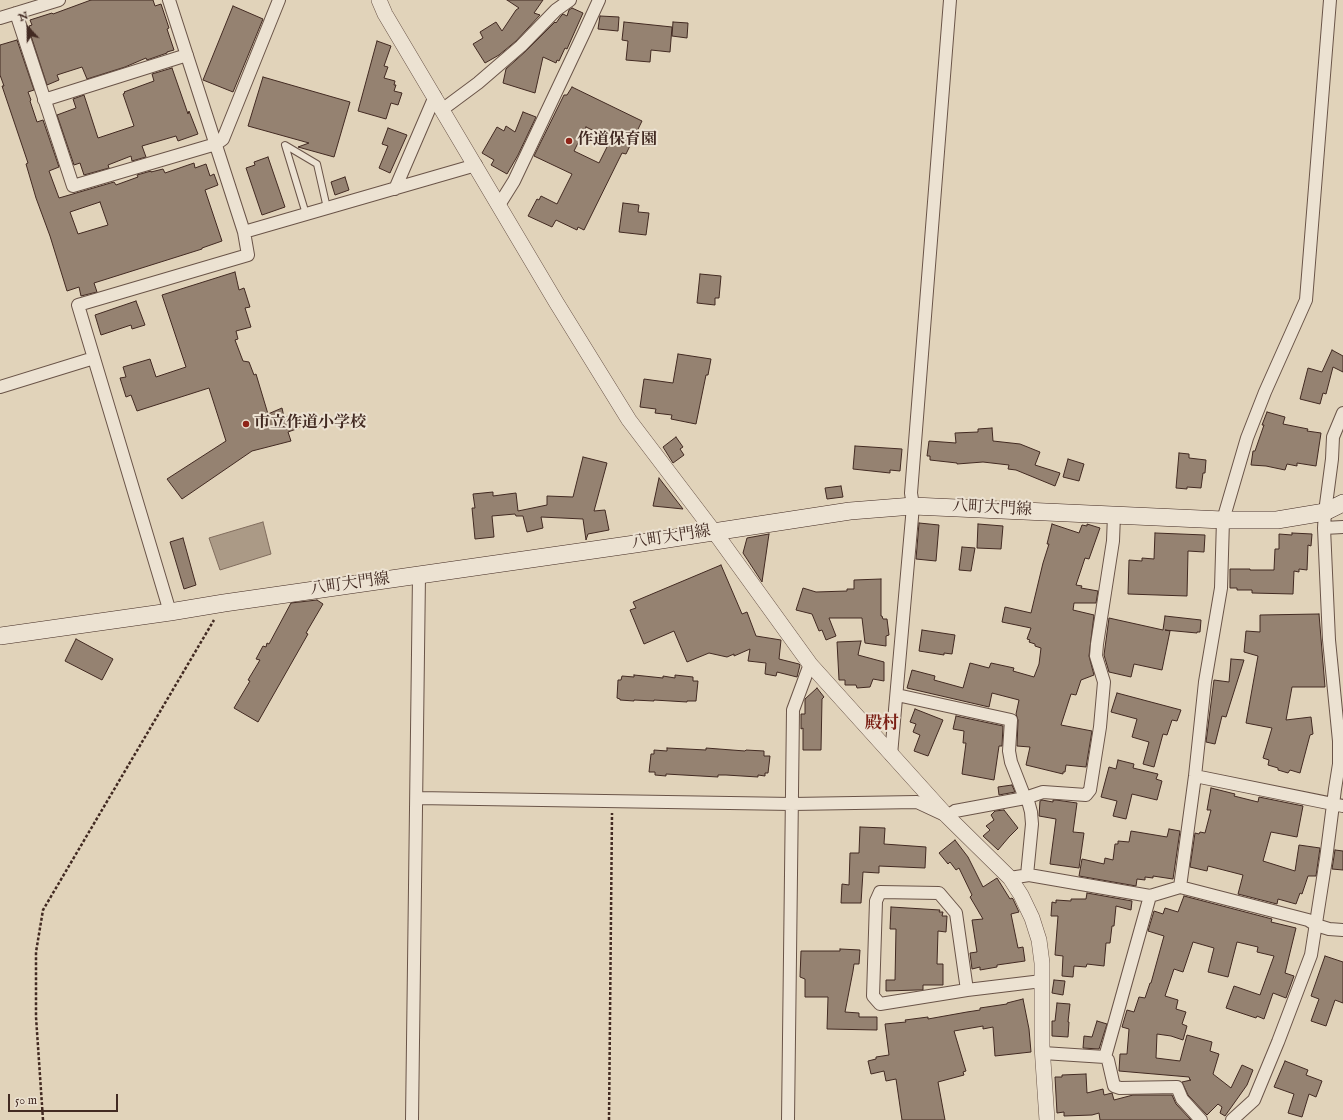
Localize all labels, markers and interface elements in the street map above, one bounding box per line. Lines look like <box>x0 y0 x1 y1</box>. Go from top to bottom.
north arrow <box>8 8 48 48</box>
text: N <box>16 9 31 25</box>
place label: 作道保育園 <box>577 131 657 151</box>
marker: 作道保育園 <box>564 136 574 146</box>
place label: 市立作道小学校 <box>254 414 366 434</box>
marker: 市立作道小学校 <box>241 419 251 429</box>
street label: 八町大門線 <box>952 497 1032 521</box>
street label: 八町大門線 <box>630 522 712 554</box>
street label: 八町大門線 <box>309 570 391 600</box>
district label: 殿村 <box>865 715 899 735</box>
scale bar <box>10 1086 120 1112</box>
text: 50 m <box>15 1093 37 1108</box>

